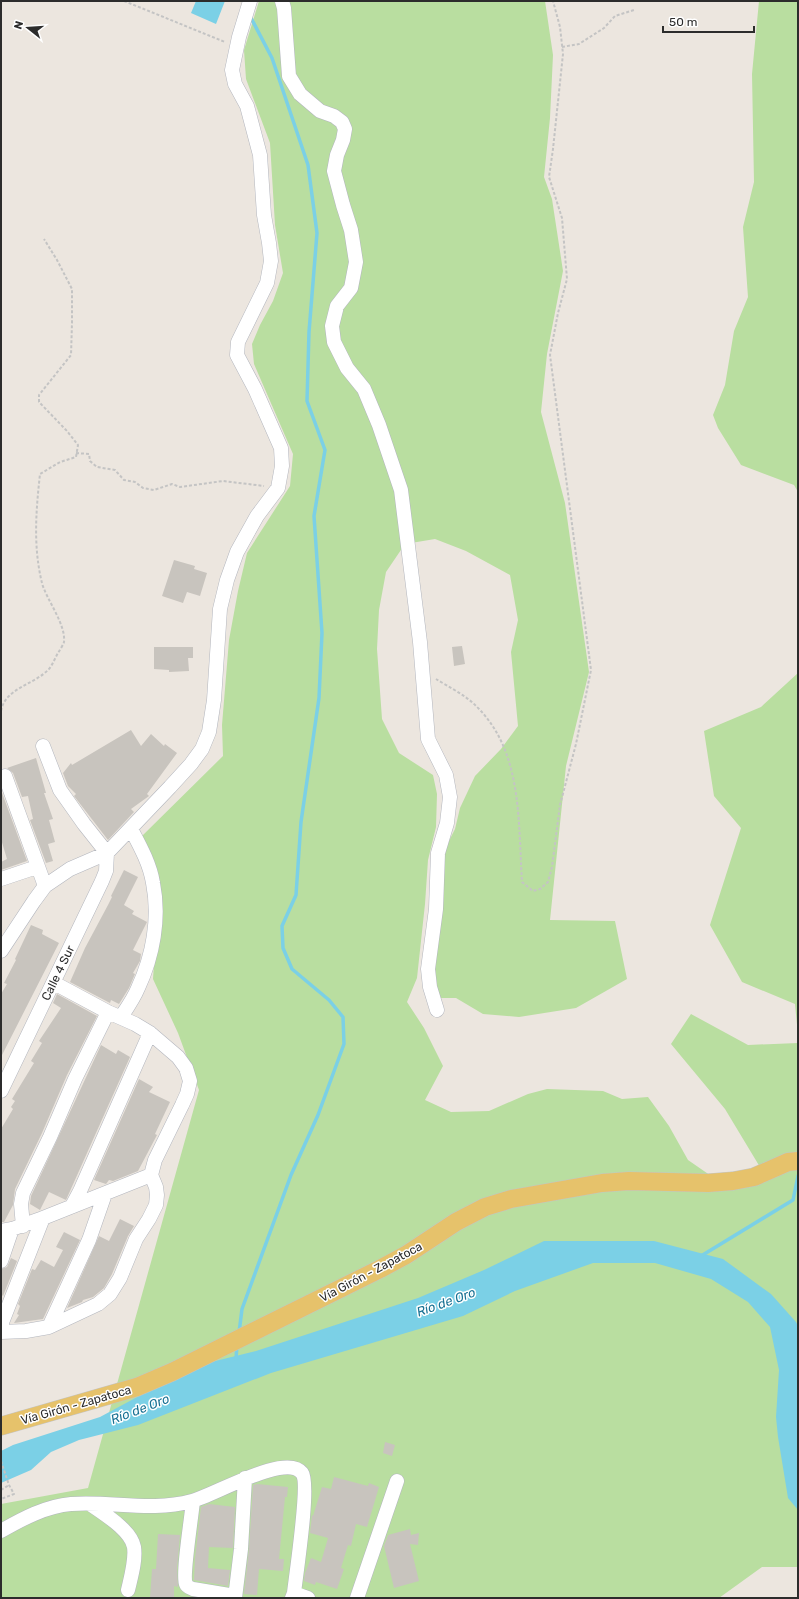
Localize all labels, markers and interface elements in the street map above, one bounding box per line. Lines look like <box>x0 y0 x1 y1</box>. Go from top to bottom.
north arrow <box>8 8 48 48</box>
scale bar <box>663 8 754 34</box>
text: 50 m <box>669 15 697 29</box>
text: N <box>12 19 26 31</box>
street label: Calle 4 Sur <box>39 943 78 1003</box>
street label: Vía Girón - Zapatoca <box>317 1239 425 1305</box>
water label: Río de Oro <box>414 1284 478 1320</box>
street label: Vía Girón - Zapatoca <box>19 1383 133 1427</box>
water label: Río de Oro <box>109 1391 171 1427</box>

